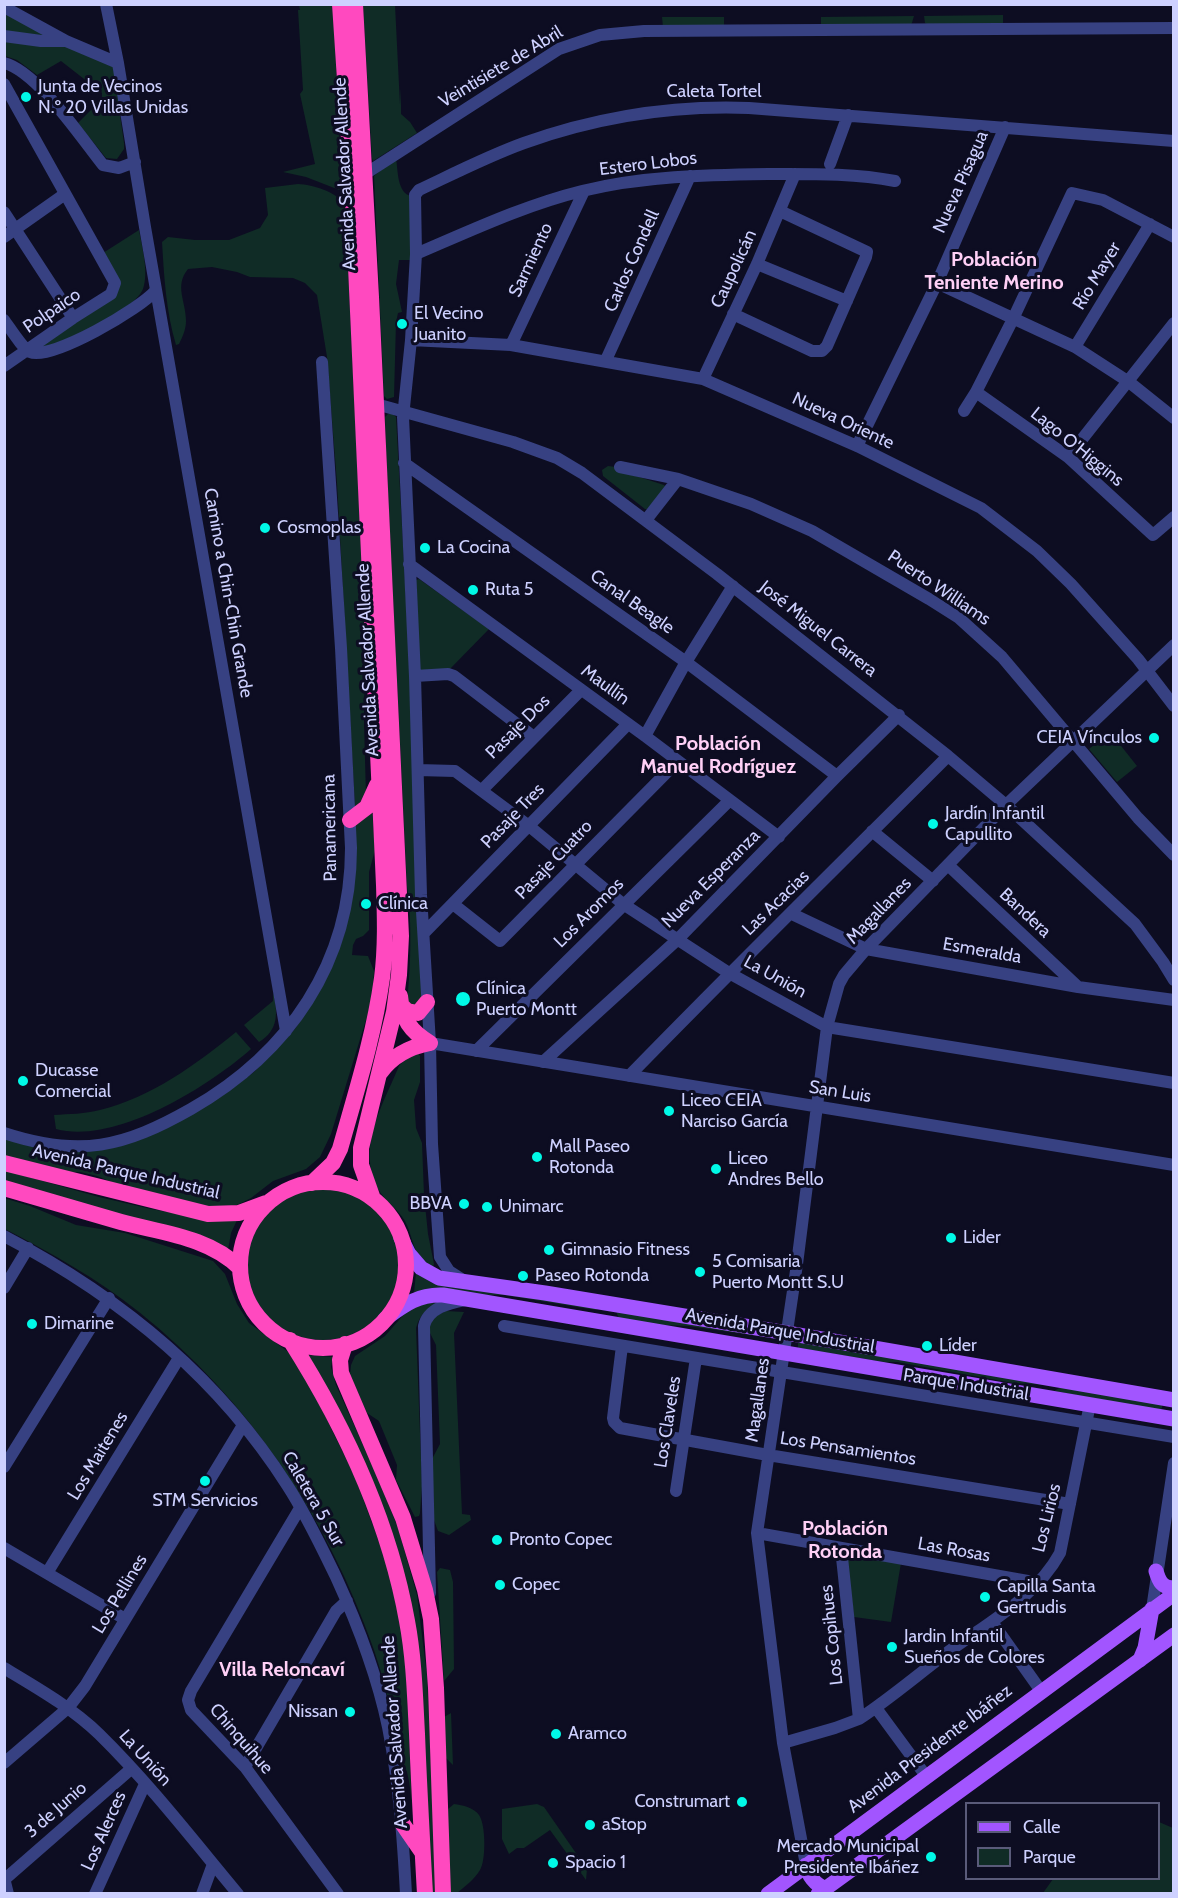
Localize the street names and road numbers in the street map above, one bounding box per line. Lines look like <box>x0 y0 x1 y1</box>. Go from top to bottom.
street label: Veintisiete de Abril <box>435 22 567 112</box>
street label: Avenida Salvador Allende <box>329 77 361 271</box>
street label: Caleta Tortel <box>666 81 762 103</box>
street label: Nueva Pisagua <box>929 128 993 236</box>
street label: Estero Lobos <box>598 147 698 181</box>
street label: Carlos Condell <box>600 207 664 315</box>
street label: Sarmiento <box>504 219 558 301</box>
street label: Caupolicán <box>706 226 762 312</box>
street label: Río Mayer <box>1068 238 1126 314</box>
street label: Polpaico <box>19 284 85 338</box>
street label: Nueva Oriente <box>789 388 897 454</box>
street label: Lago O'Higgins <box>1026 403 1128 491</box>
street label: Camino a Chin-Chin Grande <box>199 486 257 700</box>
street label: Puerto Williams <box>883 546 995 630</box>
street label: Avenida Salvador Allende <box>352 563 384 757</box>
street label: Canal Beagle <box>586 565 678 639</box>
street label: José Miguel Carrera <box>755 576 881 682</box>
street label: Maullín <box>576 660 634 710</box>
street label: Pasaje Dos <box>481 690 555 764</box>
street label: Panamericana <box>318 774 342 882</box>
street label: Pasaje Tres <box>477 779 549 853</box>
street label: Pasaje Cuatro <box>511 816 597 904</box>
street label: Nueva Esperanza <box>657 825 765 933</box>
street label: Las Acacias <box>738 866 814 940</box>
street label: Magallanes <box>842 873 916 949</box>
street label: Los Aromos <box>550 874 628 952</box>
street label: Bandera <box>995 884 1055 942</box>
street label: Esmeralda <box>941 933 1023 969</box>
street label: La Unión <box>740 951 810 1003</box>
street label: San Luis <box>807 1076 873 1108</box>
street label: Avenida Parque Industrial <box>30 1140 222 1204</box>
street label: Avenida Parque Industrial <box>684 1304 876 1358</box>
street label: Magallanes <box>741 1357 775 1443</box>
street label: Parque Industrial <box>902 1364 1030 1406</box>
street label: Los Claveles <box>650 1375 686 1469</box>
street label: Los Maitenes <box>63 1408 133 1504</box>
street label: Los Pensamientos <box>778 1428 918 1470</box>
street label: Caletera 5 Sur <box>277 1448 349 1550</box>
street label: Los Lirios <box>1028 1481 1066 1555</box>
street label: Las Rosas <box>916 1533 992 1567</box>
street label: Los Pellines <box>88 1550 152 1638</box>
street label: Los Copihues <box>816 1584 848 1686</box>
street label: Avenida Salvador Allende <box>377 1635 413 1829</box>
street label: Avenida Presidente Ibáñez <box>844 1680 1016 1818</box>
street label: Chinquihue <box>205 1699 277 1779</box>
street label: La Unión <box>114 1725 176 1791</box>
street label: 3 de Junio <box>21 1777 91 1843</box>
street label: Los Alerces <box>77 1788 131 1874</box>

